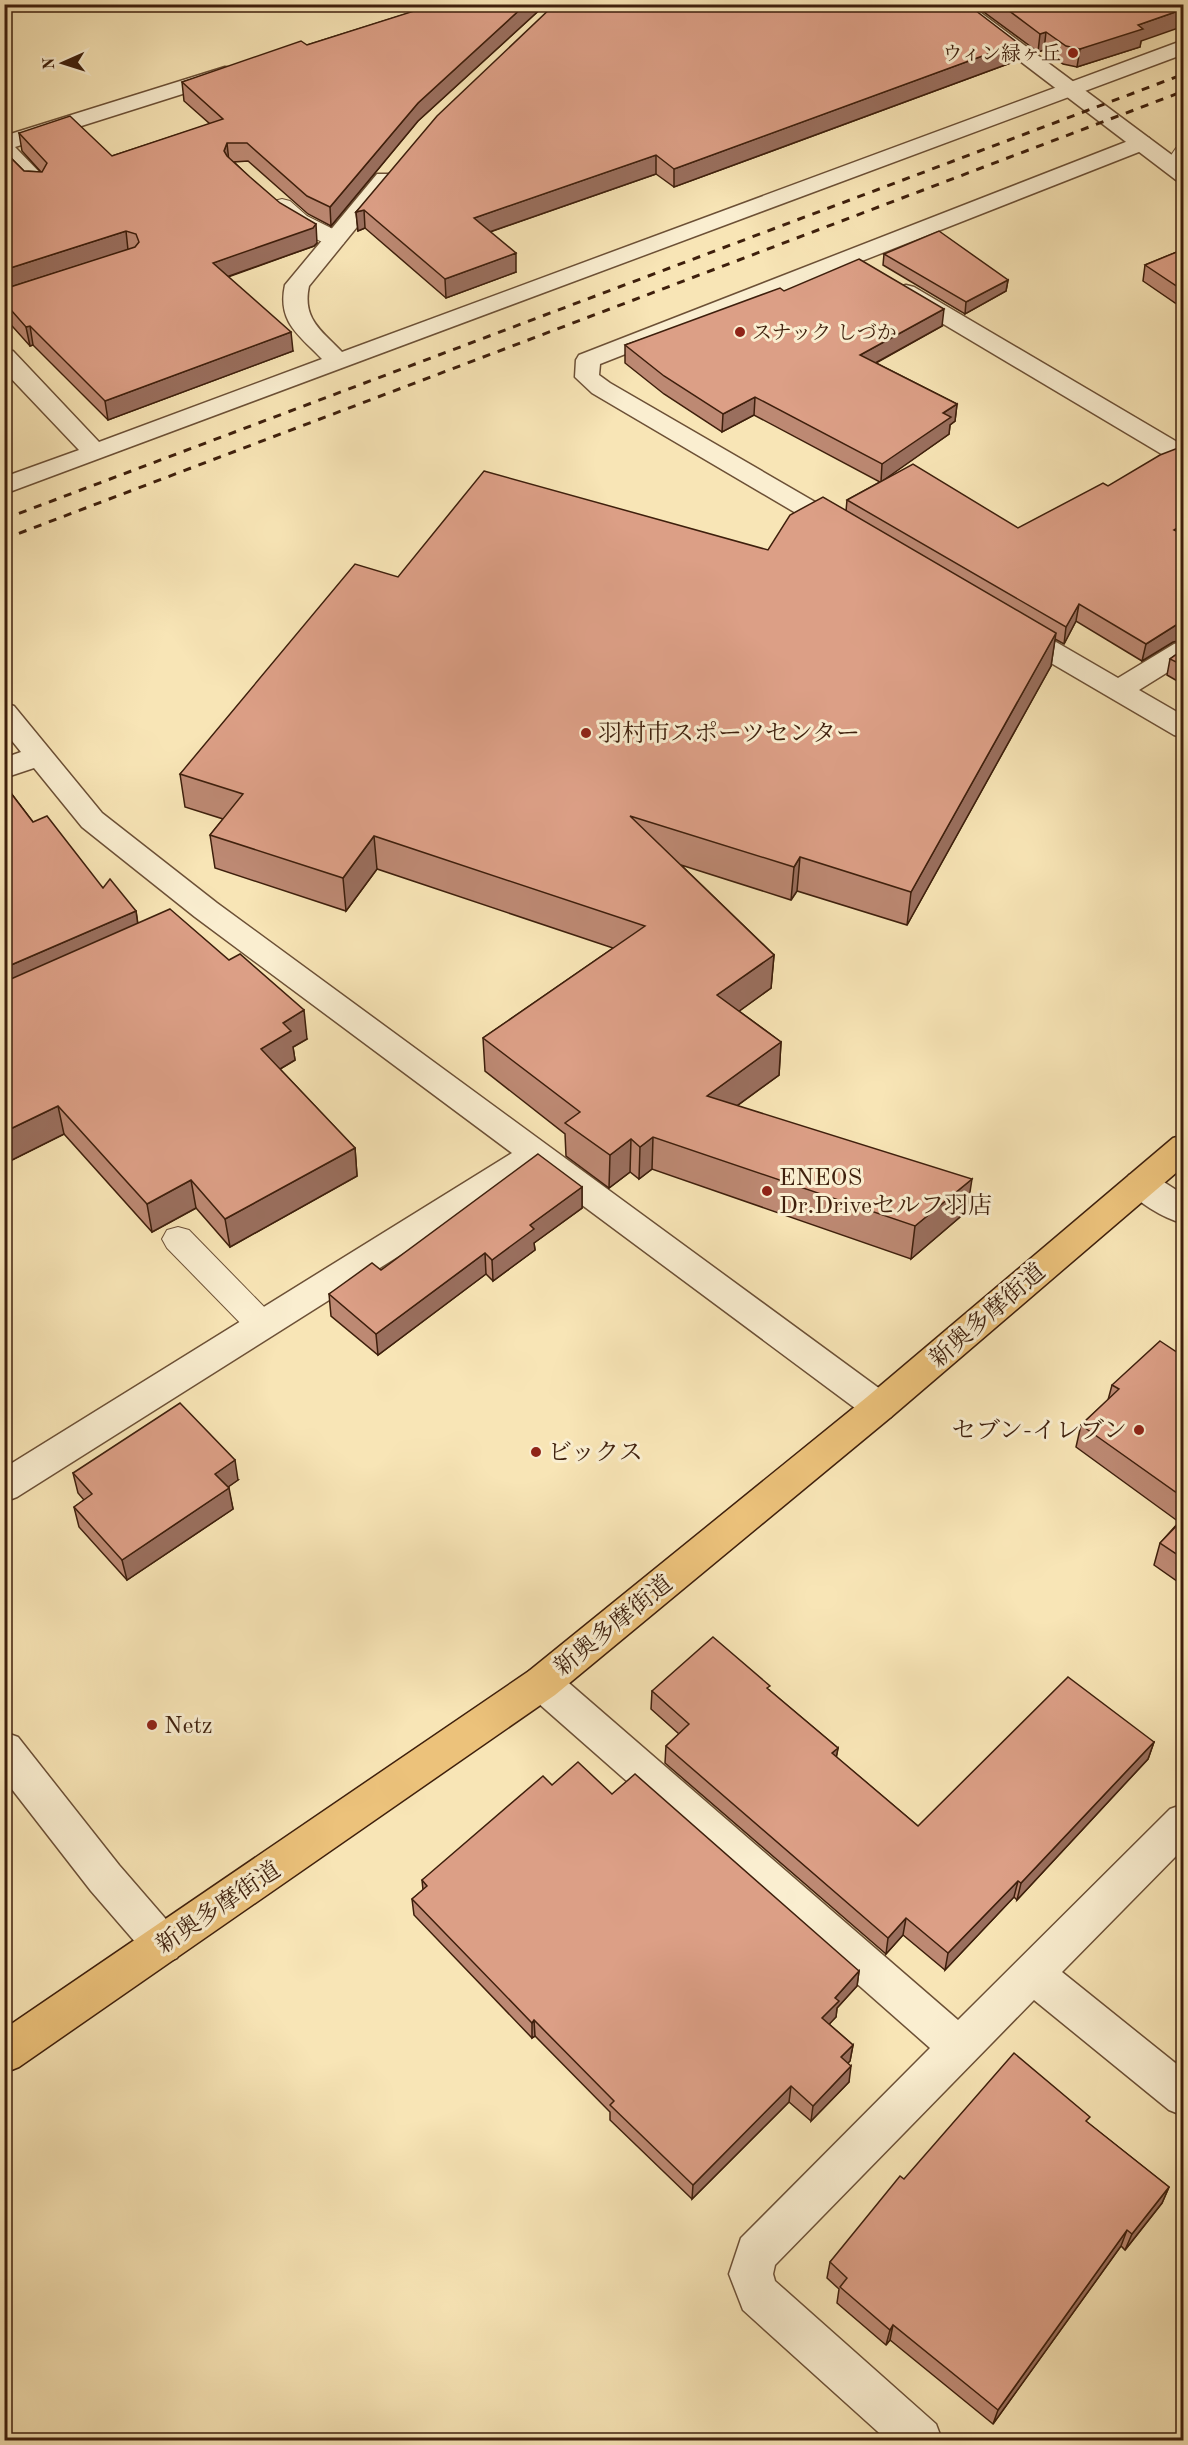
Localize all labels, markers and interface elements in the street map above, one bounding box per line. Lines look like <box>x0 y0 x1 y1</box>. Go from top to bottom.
north arrow <box>33 33 93 93</box>
place label: ウィン緑ヶ丘 <box>942 43 1061 65</box>
marker: ウィン緑ヶ丘 <box>1066 46 1080 60</box>
text: N <box>42 56 58 70</box>
place label: スナック しづか <box>752 323 897 344</box>
marker: スナック しづか <box>733 325 747 339</box>
place label: 羽村市スポーツセンター <box>598 720 860 747</box>
marker: 羽村市スポーツセンター <box>579 726 593 740</box>
place label: ENEOS Dr.Driveセルフ羽店 <box>779 1167 992 1219</box>
marker: ENEOS Dr.Driveセルフ羽店 <box>760 1184 774 1198</box>
street label: 新奥多摩街道 <box>924 1258 1051 1373</box>
place label: セブン-イレブン <box>952 1418 1127 1444</box>
marker: セブン-イレブン <box>1132 1423 1146 1437</box>
place label: ビックス <box>548 1441 643 1466</box>
marker: ビックス <box>529 1445 543 1459</box>
street label: 新奥多摩街道 <box>549 1570 678 1681</box>
place label: Netz <box>164 1715 212 1739</box>
marker: Netz <box>145 1718 159 1732</box>
street label: 新奥多摩街道 <box>151 1856 286 1959</box>

